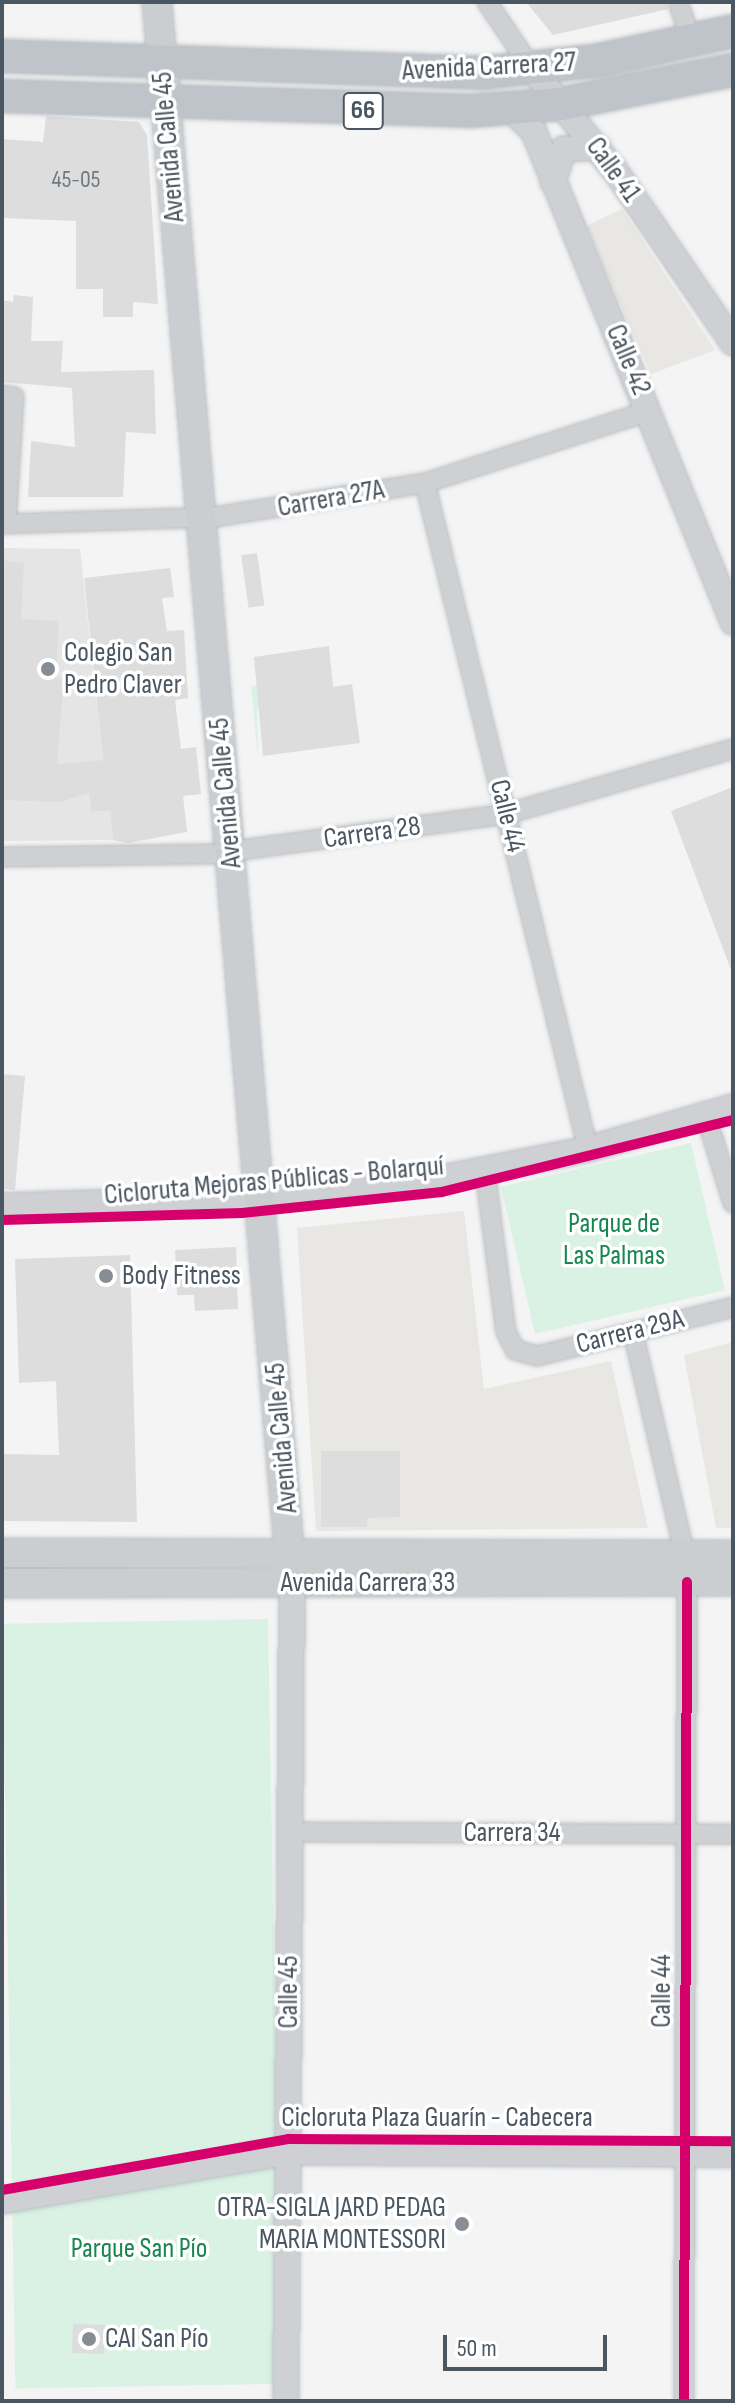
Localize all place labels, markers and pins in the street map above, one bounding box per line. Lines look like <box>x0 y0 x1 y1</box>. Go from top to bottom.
place label: Colegio San Pedro Claver <box>64 636 182 702</box>
marker: Colegio San Pedro Claver <box>39 660 57 678</box>
place label: Body Fitness <box>122 1259 241 1293</box>
marker: Body Fitness <box>97 1267 115 1285</box>
place label: OTRA-SIGLA JARD PEDAG MARIA MONTESSORI <box>217 2191 446 2257</box>
marker: OTRA-SIGLA JARD PEDAG MARIA MONTESSORI <box>453 2215 471 2233</box>
place label: CAI San Pío <box>105 2322 209 2356</box>
marker: CAI San Pío <box>80 2330 98 2348</box>

